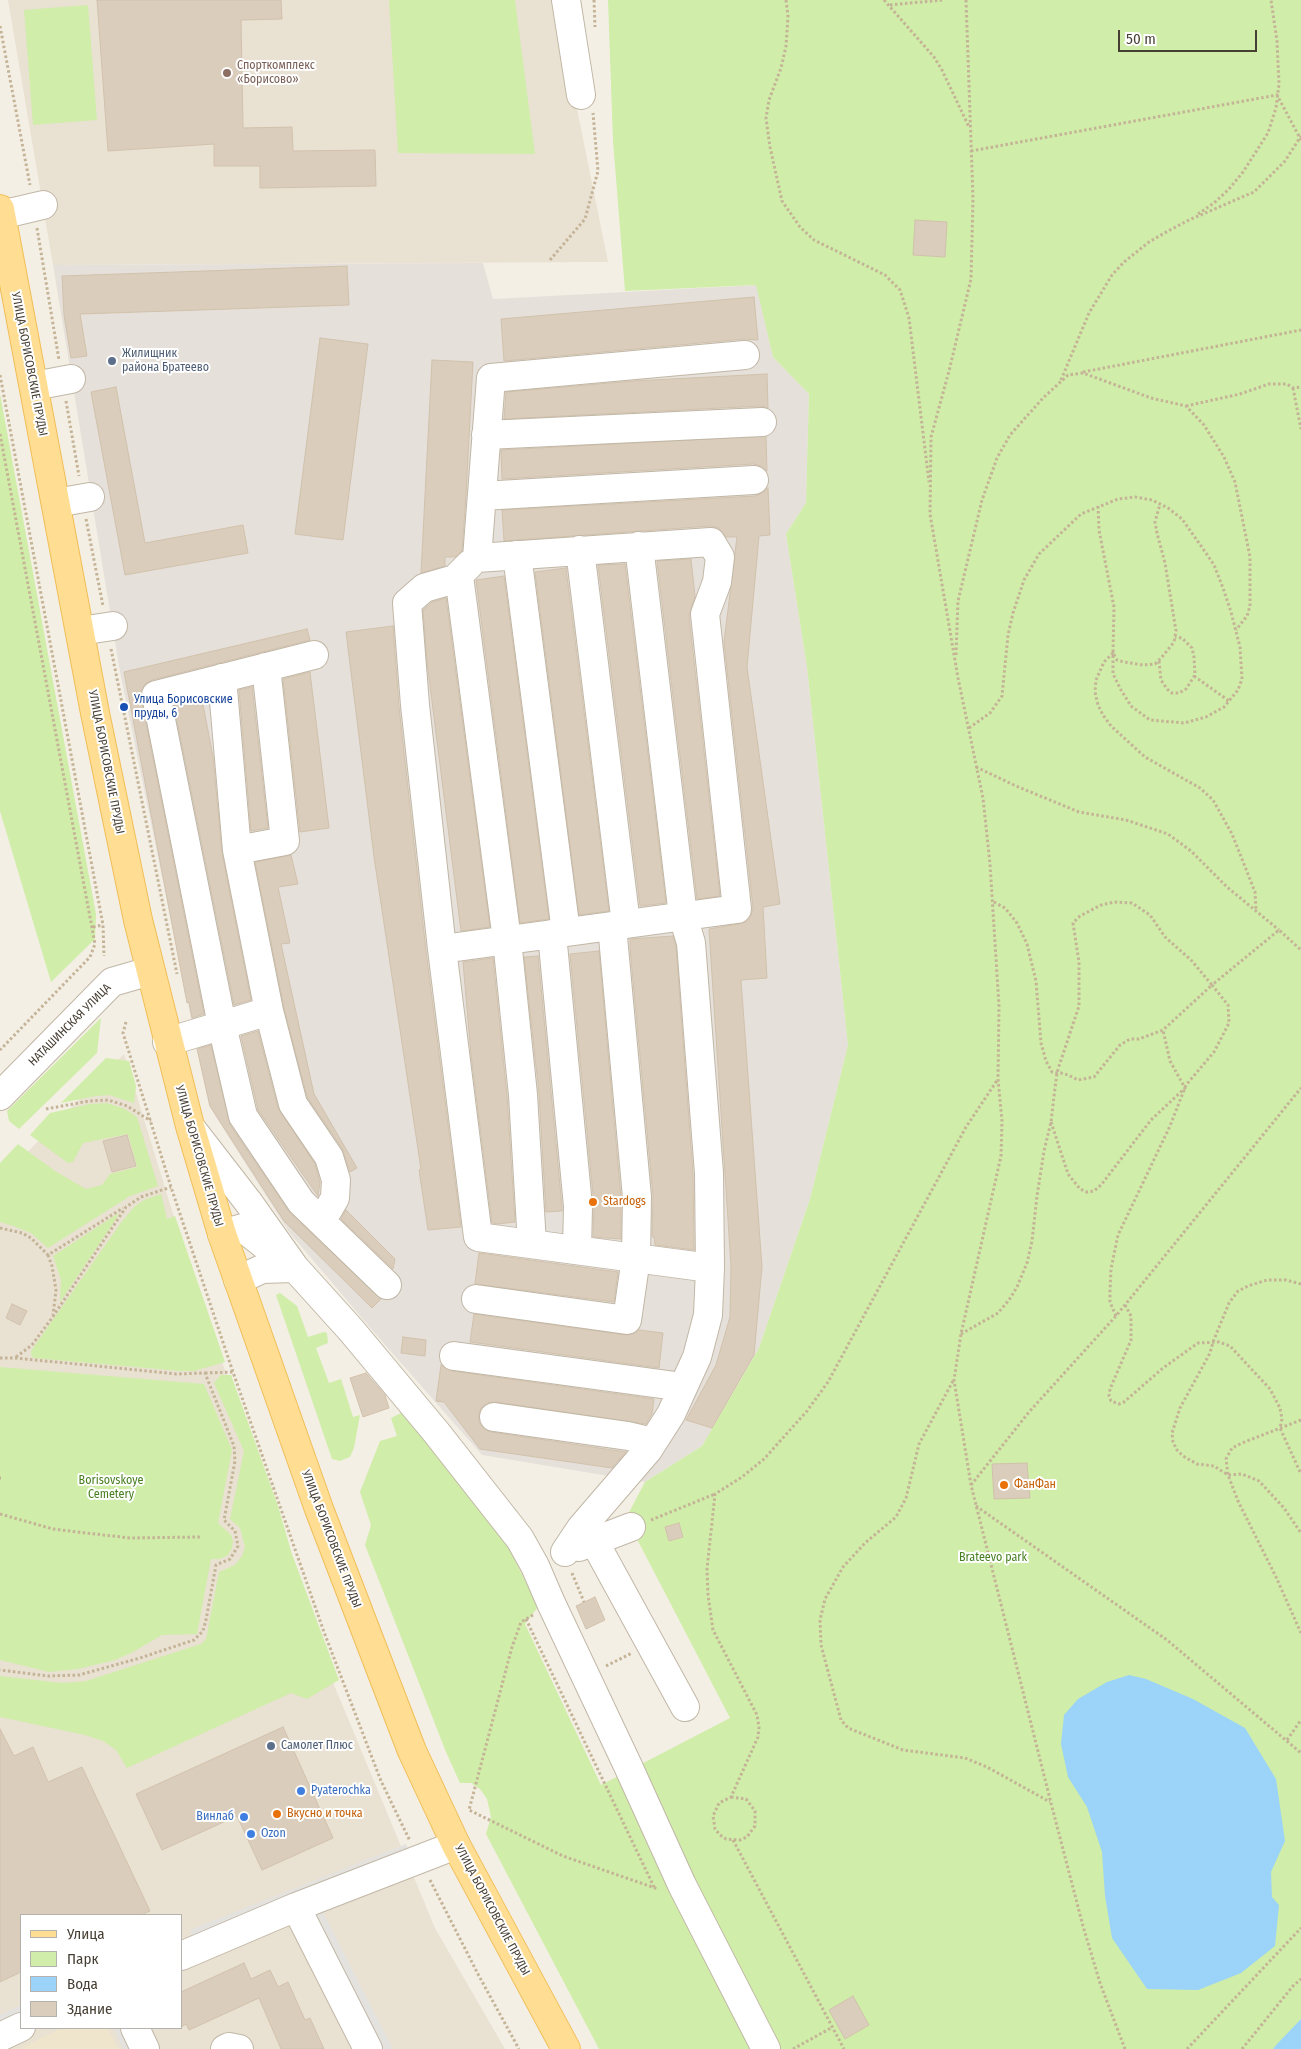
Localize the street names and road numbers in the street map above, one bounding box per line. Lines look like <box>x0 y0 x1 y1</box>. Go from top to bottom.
street label: УЛИЦА БОРИСОВСКИЕ ПРУДЫ <box>8 291 50 437</box>
street label: УЛИЦА БОРИСОВСКИЕ ПРУДЫ <box>85 689 127 835</box>
street label: НАТАШИНСКАЯ УЛИЦА <box>26 981 114 1069</box>
street label: УЛИЦА БОРИСОВСКИЕ ПРУДЫ <box>172 1084 226 1228</box>
street label: УЛИЦА БОРИСОВСКИЕ ПРУДЫ <box>298 1468 364 1610</box>
street label: УЛИЦА БОРИСОВСКИЕ ПРУДЫ <box>451 1842 533 1978</box>

